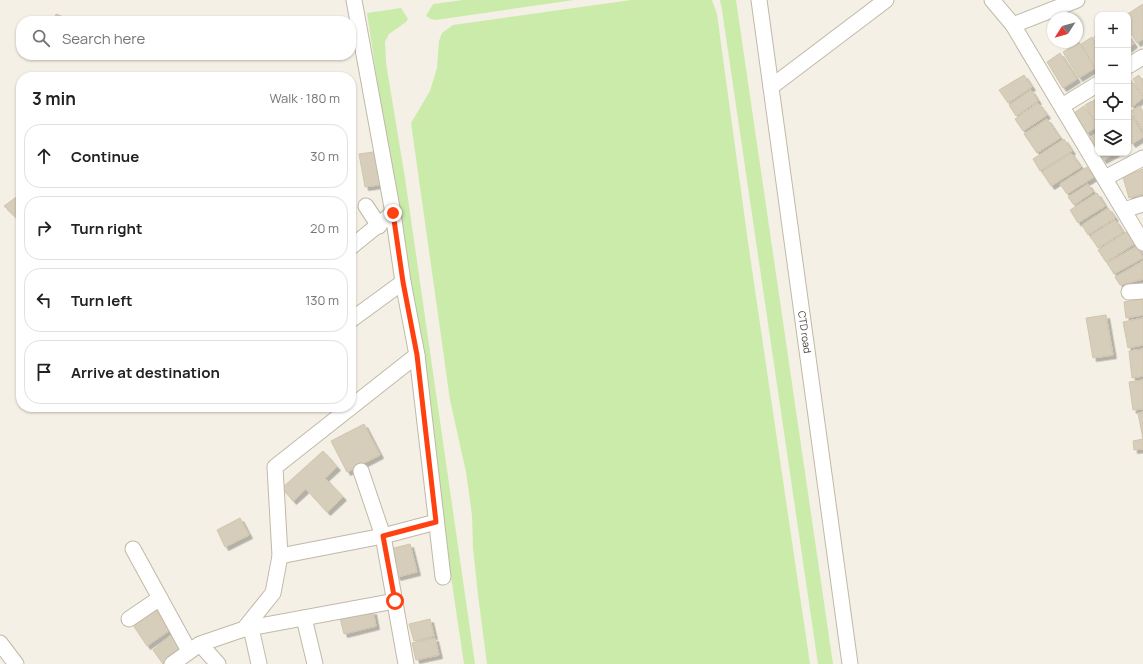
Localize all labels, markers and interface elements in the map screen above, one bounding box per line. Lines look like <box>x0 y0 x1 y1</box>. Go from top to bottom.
north arrow <box>1047 12 1083 48</box>
map controls <box>1095 12 1131 156</box>
button: + <box>1095 12 1131 48</box>
search box <box>16 16 356 60</box>
icon: search <box>30 27 52 49</box>
text: Search here <box>62 28 145 49</box>
button: − <box>1095 48 1131 84</box>
button: locate <box>1095 84 1131 120</box>
text: 3 min <box>32 87 76 110</box>
text: Walk · 180 m <box>269 89 340 107</box>
button: layers <box>1095 120 1131 156</box>
icon: ahead <box>33 145 55 167</box>
text: Continue <box>71 146 139 167</box>
text: 30 m <box>310 147 339 165</box>
route end <box>384 204 402 222</box>
icon: right <box>33 217 55 239</box>
text: Turn right <box>71 218 142 239</box>
text: 20 m <box>310 219 339 237</box>
icon: left <box>33 289 55 311</box>
text: Turn left <box>71 290 133 311</box>
text: 130 m <box>305 291 339 309</box>
street label: CTD road <box>795 310 815 354</box>
icon: arrive <box>33 361 55 383</box>
text: Arrive at destination <box>71 362 220 383</box>
route start <box>386 592 404 610</box>

